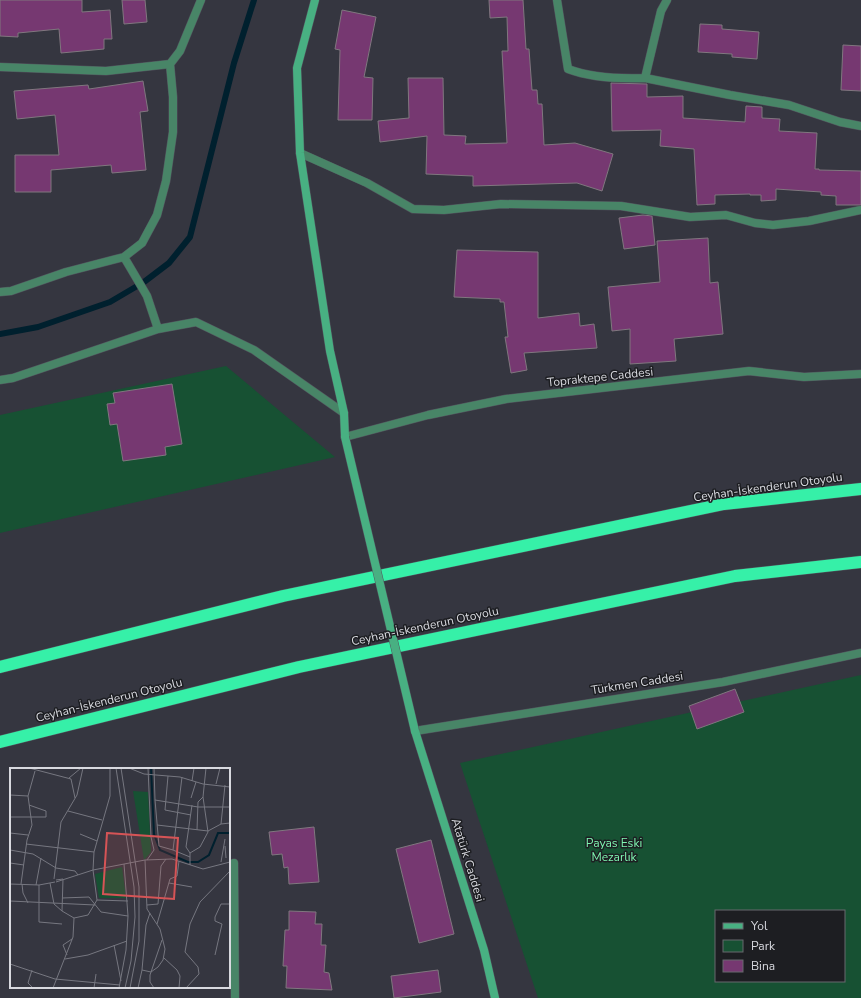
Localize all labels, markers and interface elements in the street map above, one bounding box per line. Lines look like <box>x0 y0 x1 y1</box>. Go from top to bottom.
street label: Topraktepe Caddesi <box>546 363 654 391</box>
street label: Ceyhan-İskenderun Otoyolu <box>692 469 844 505</box>
street label: Ceyhan-İskenderun Otoyolu <box>350 603 500 649</box>
street label: Türkmen Caddesi <box>590 668 684 698</box>
street label: Ceyhan-İskenderun Otoyolu <box>34 674 184 726</box>
inset map <box>10 768 230 988</box>
street label: Atatürk Caddesi <box>448 816 488 904</box>
park label: Payas Eski Mezarlık <box>586 835 642 865</box>
legend <box>715 910 845 982</box>
text: Yol <box>750 918 768 934</box>
text: Park <box>751 938 776 954</box>
text: Bina <box>751 958 775 974</box>

